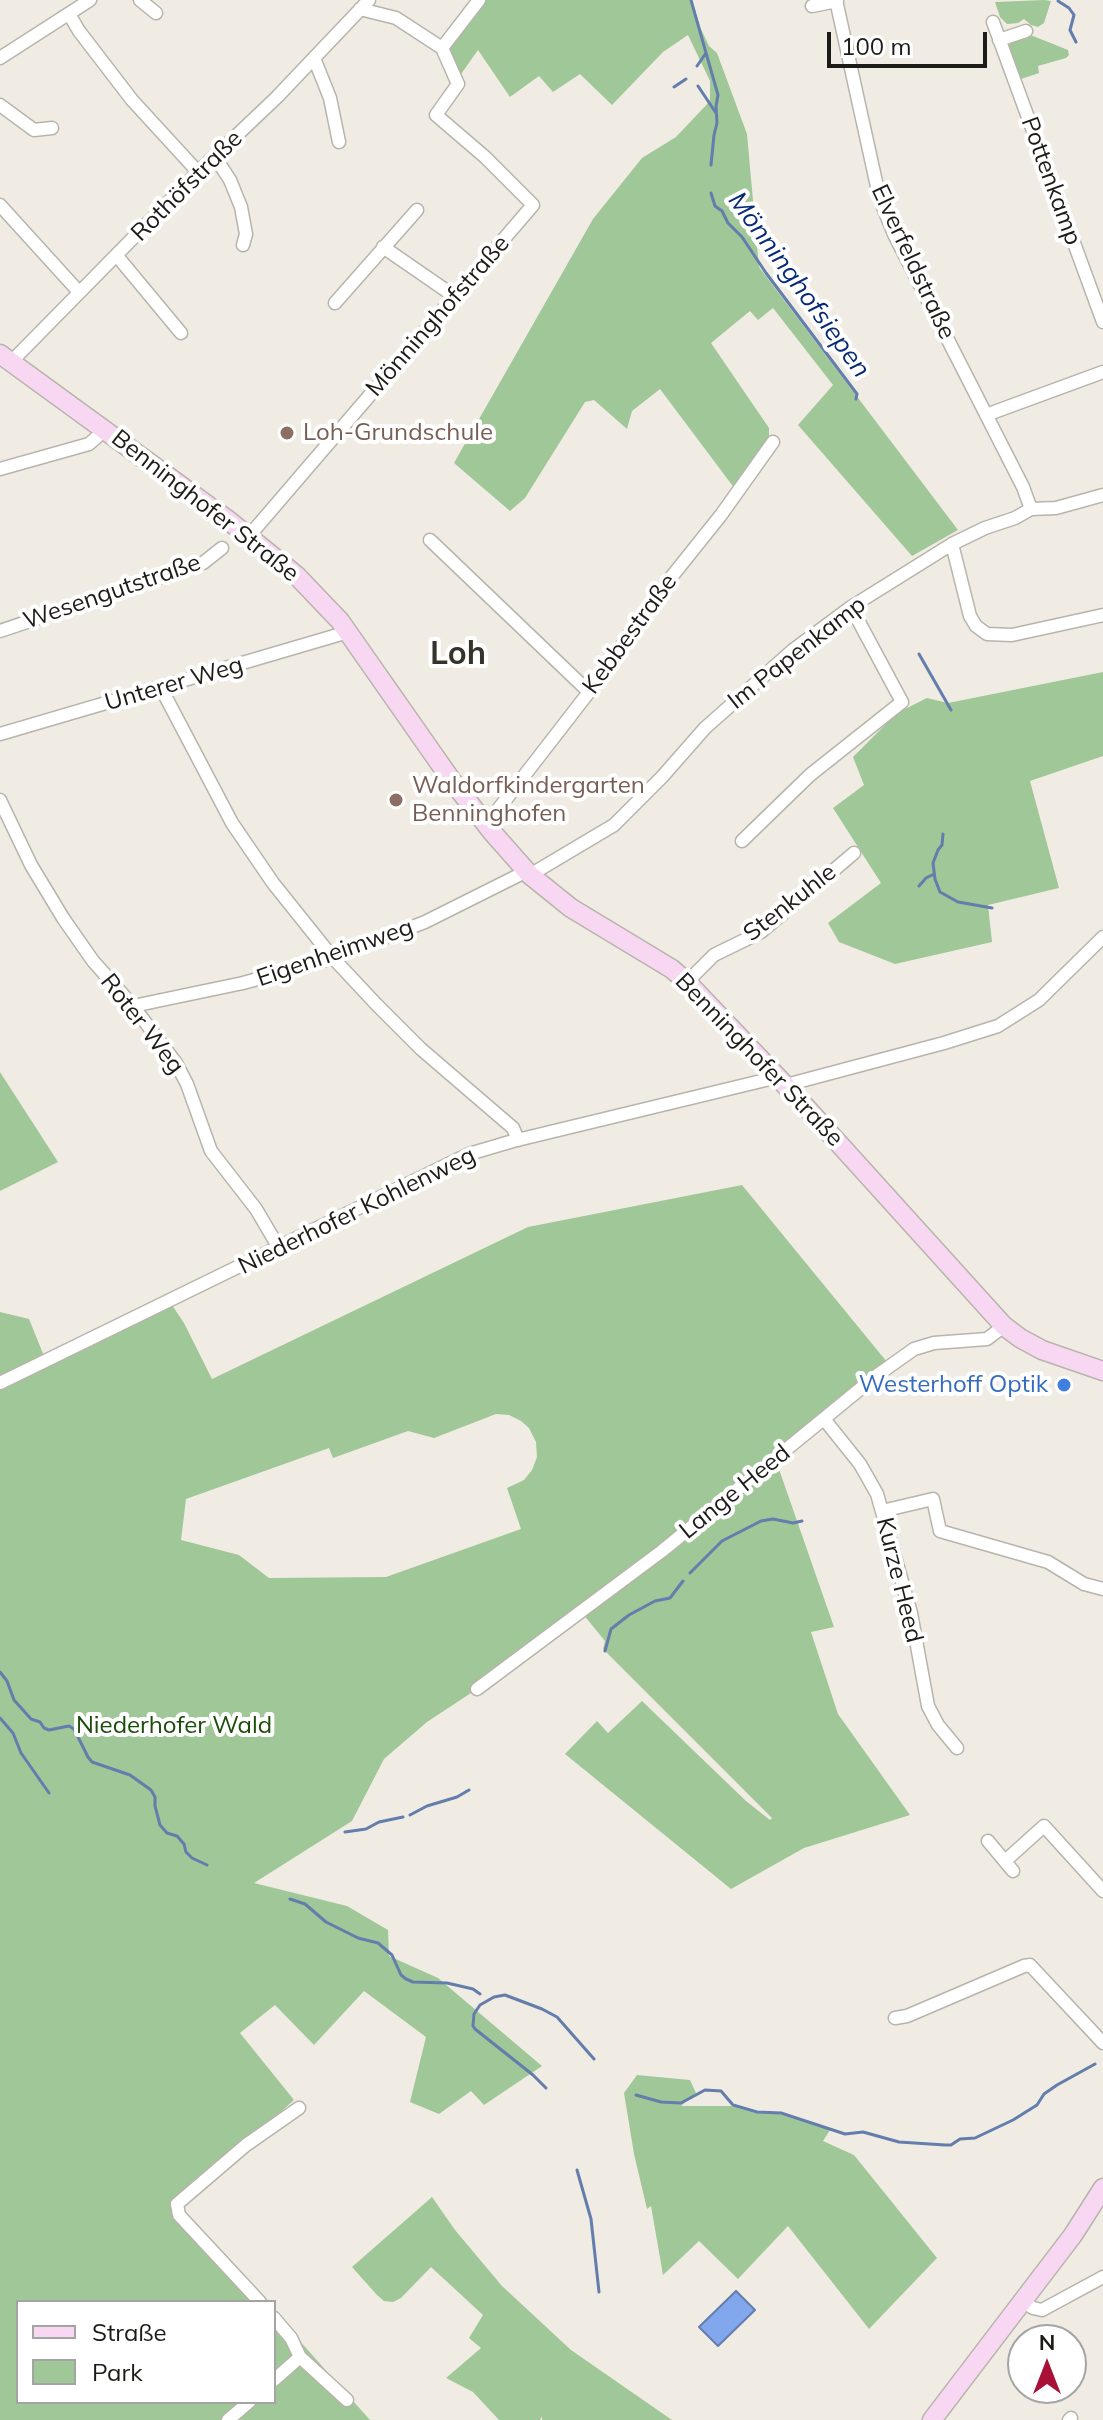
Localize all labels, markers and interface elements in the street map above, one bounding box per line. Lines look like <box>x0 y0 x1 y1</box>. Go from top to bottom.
scale bar <box>831 16 991 66</box>
text: 100 m <box>841 31 912 61</box>
street label: Pottenkamp <box>1015 113 1087 249</box>
street label: Rothöfstraße <box>125 124 249 248</box>
street label: Elverfeldstraße <box>865 180 961 344</box>
water label: Mönninghofsiepen <box>721 186 877 384</box>
street label: Mönninghofstraße <box>360 230 516 402</box>
place label: Loh-Grundschule <box>303 419 493 447</box>
street label: Benninghofer Straße <box>106 424 304 588</box>
marker: Loh-Grundschule <box>278 424 296 442</box>
street label: Wesengutstraße <box>20 548 204 636</box>
street label: Kebbestraße <box>577 568 683 700</box>
street label: Im Papenkamp <box>722 590 872 716</box>
district label: Loh <box>430 635 486 673</box>
street label: Unterer Weg <box>102 651 246 717</box>
place label: Waldorfkindergarten Benninghofen <box>412 772 645 828</box>
marker: Waldorfkindergarten Benninghofen <box>387 791 405 809</box>
street label: Stenkuhle <box>738 858 842 948</box>
street label: Eigenheimweg <box>253 913 417 993</box>
street label: Benninghofer Straße <box>669 967 849 1153</box>
street label: Roter Weg <box>94 968 190 1080</box>
street label: Niederhofer Kohlenweg <box>234 1141 480 1281</box>
place label: Westerhoff Optik <box>859 1371 1048 1399</box>
marker: Westerhoff Optik <box>1055 1376 1073 1394</box>
street label: Lange Heed <box>674 1439 796 1545</box>
street label: Kurze Heed <box>870 1514 928 1646</box>
park label: Niederhofer Wald <box>76 1712 272 1740</box>
legend <box>16 2300 276 2404</box>
text: Straße <box>92 2317 167 2347</box>
north arrow <box>1007 2324 1087 2404</box>
text: N <box>1039 2328 1055 2356</box>
text: Park <box>92 2357 143 2387</box>

